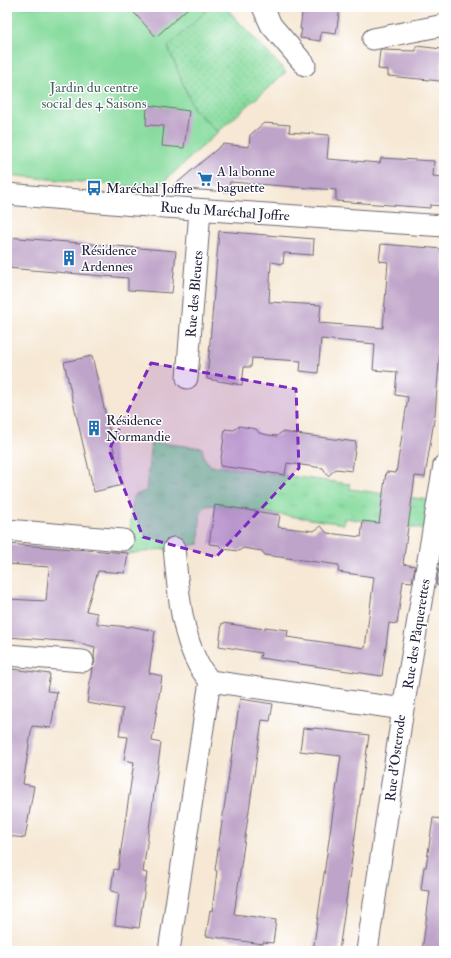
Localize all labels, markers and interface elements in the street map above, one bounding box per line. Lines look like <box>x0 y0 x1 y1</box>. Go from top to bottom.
park label: Jardin du centre social des 4 Saisons <box>41 79 147 112</box>
place label: A la bonne baguette <box>216 163 275 196</box>
supermarket icon: A la bonne baguette <box>196 170 214 188</box>
bus stop icon: Maréchal Joffre <box>85 179 103 197</box>
place label: Maréchal Joffre <box>106 180 193 197</box>
street label: Rue du Maréchal Joffre <box>160 198 290 225</box>
place label: Résidence Ardennes <box>80 242 137 275</box>
building icon: Résidence Ardennes <box>60 249 78 267</box>
street label: Rue des Bleuets <box>182 250 207 338</box>
place label: Résidence Normandie <box>106 412 171 445</box>
building icon: Résidence Normandie <box>85 419 103 437</box>
street label: Rue des Pâquerettes <box>399 578 434 690</box>
street label: Rue d'Osterode <box>382 713 409 803</box>

